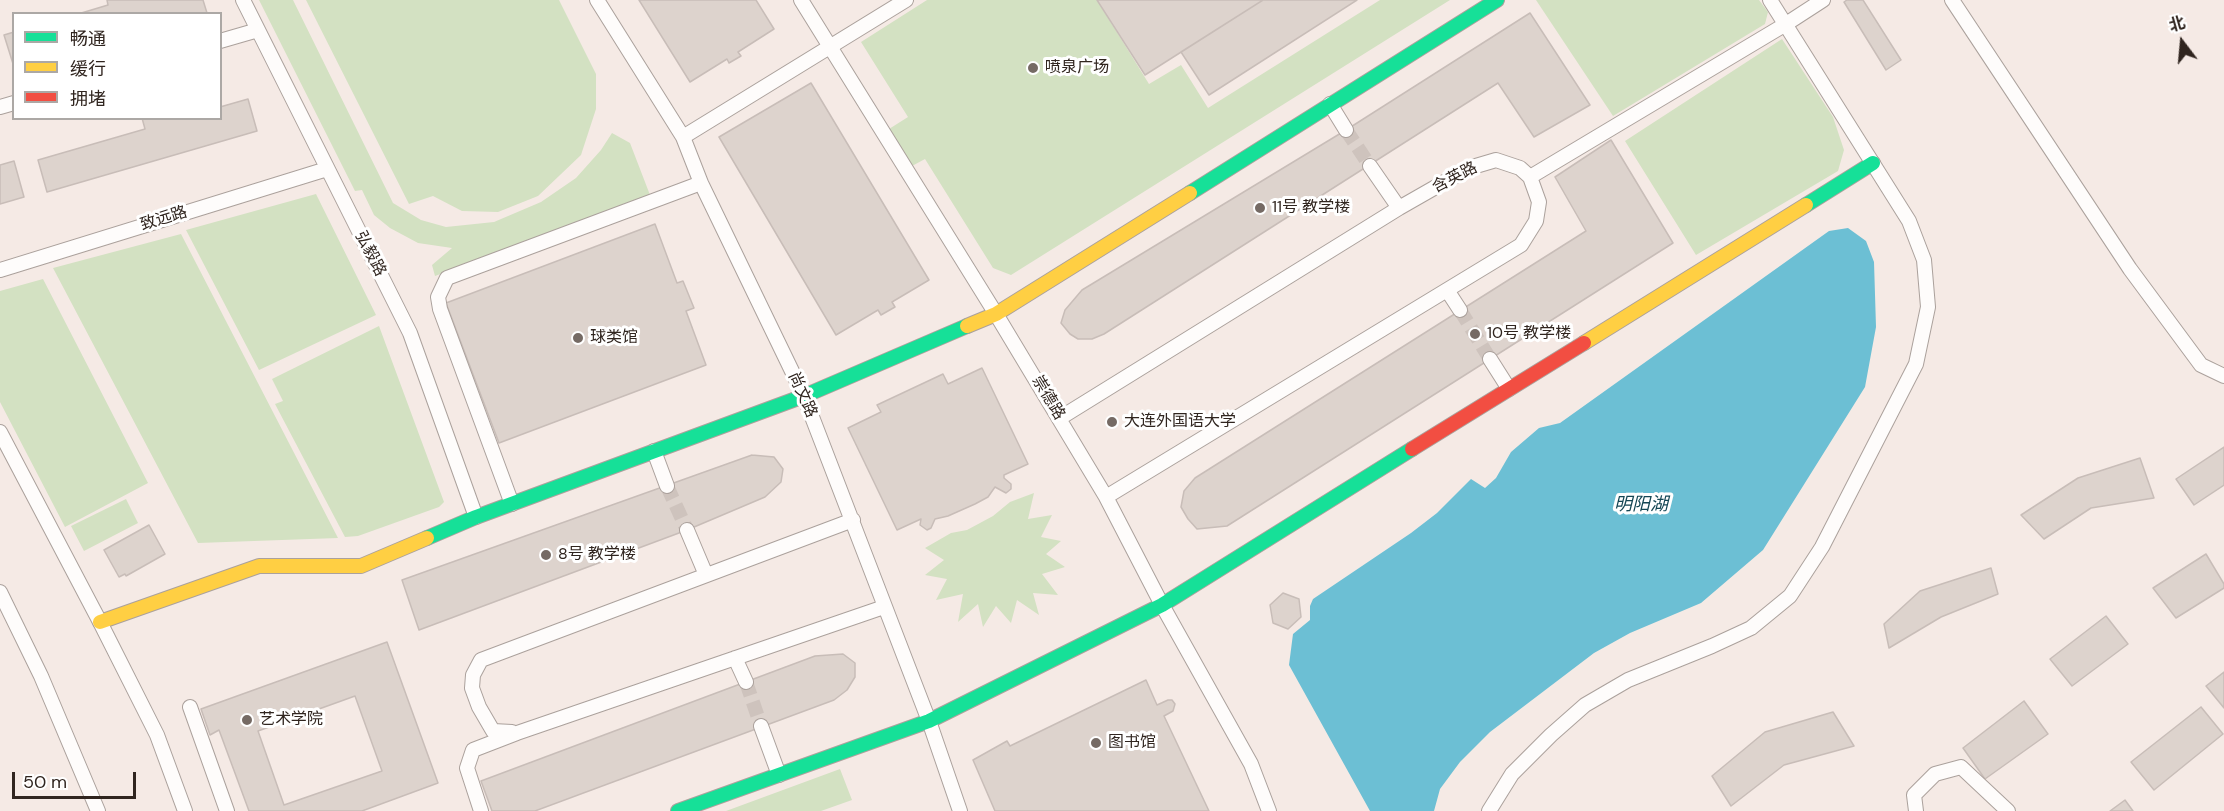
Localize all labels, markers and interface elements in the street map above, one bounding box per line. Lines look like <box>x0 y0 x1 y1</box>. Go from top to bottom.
legend <box>12 12 222 120</box>
north arrow <box>2152 12 2212 72</box>
text: 北 <box>2166 12 2187 37</box>
text: 畅通 <box>70 27 106 51</box>
text: 缓行 <box>70 57 106 81</box>
place label: 喷泉广场 <box>1045 58 1109 78</box>
marker: 喷泉广场 <box>1026 61 1040 75</box>
text: 拥堵 <box>70 87 106 111</box>
street label: 含英路 <box>1429 159 1481 197</box>
place label: 11号 教学楼 <box>1272 198 1350 218</box>
marker: 11号 教学楼 <box>1253 201 1267 215</box>
street label: 致远路 <box>138 203 190 235</box>
street label: 弘毅路 <box>351 228 389 280</box>
place label: 10号 教学楼 <box>1487 324 1571 344</box>
marker: 10号 教学楼 <box>1468 327 1482 341</box>
place label: 球类馆 <box>590 328 638 348</box>
marker: 球类馆 <box>571 331 585 345</box>
street label: 尚文路 <box>783 369 821 421</box>
street label: 崇德路 <box>1027 372 1069 424</box>
place label: 大连外国语大学 <box>1124 412 1236 432</box>
marker: 大连外国语大学 <box>1105 415 1119 429</box>
water label: 明阳湖 <box>1614 494 1668 516</box>
place label: 8号 教学楼 <box>558 545 636 565</box>
marker: 8号 教学楼 <box>539 548 553 562</box>
place label: 艺术学院 <box>259 710 323 730</box>
marker: 艺术学院 <box>240 713 254 727</box>
place label: 图书馆 <box>1108 733 1156 753</box>
marker: 图书馆 <box>1089 736 1103 750</box>
scale bar <box>15 760 140 798</box>
text: 50 m <box>23 770 67 794</box>

